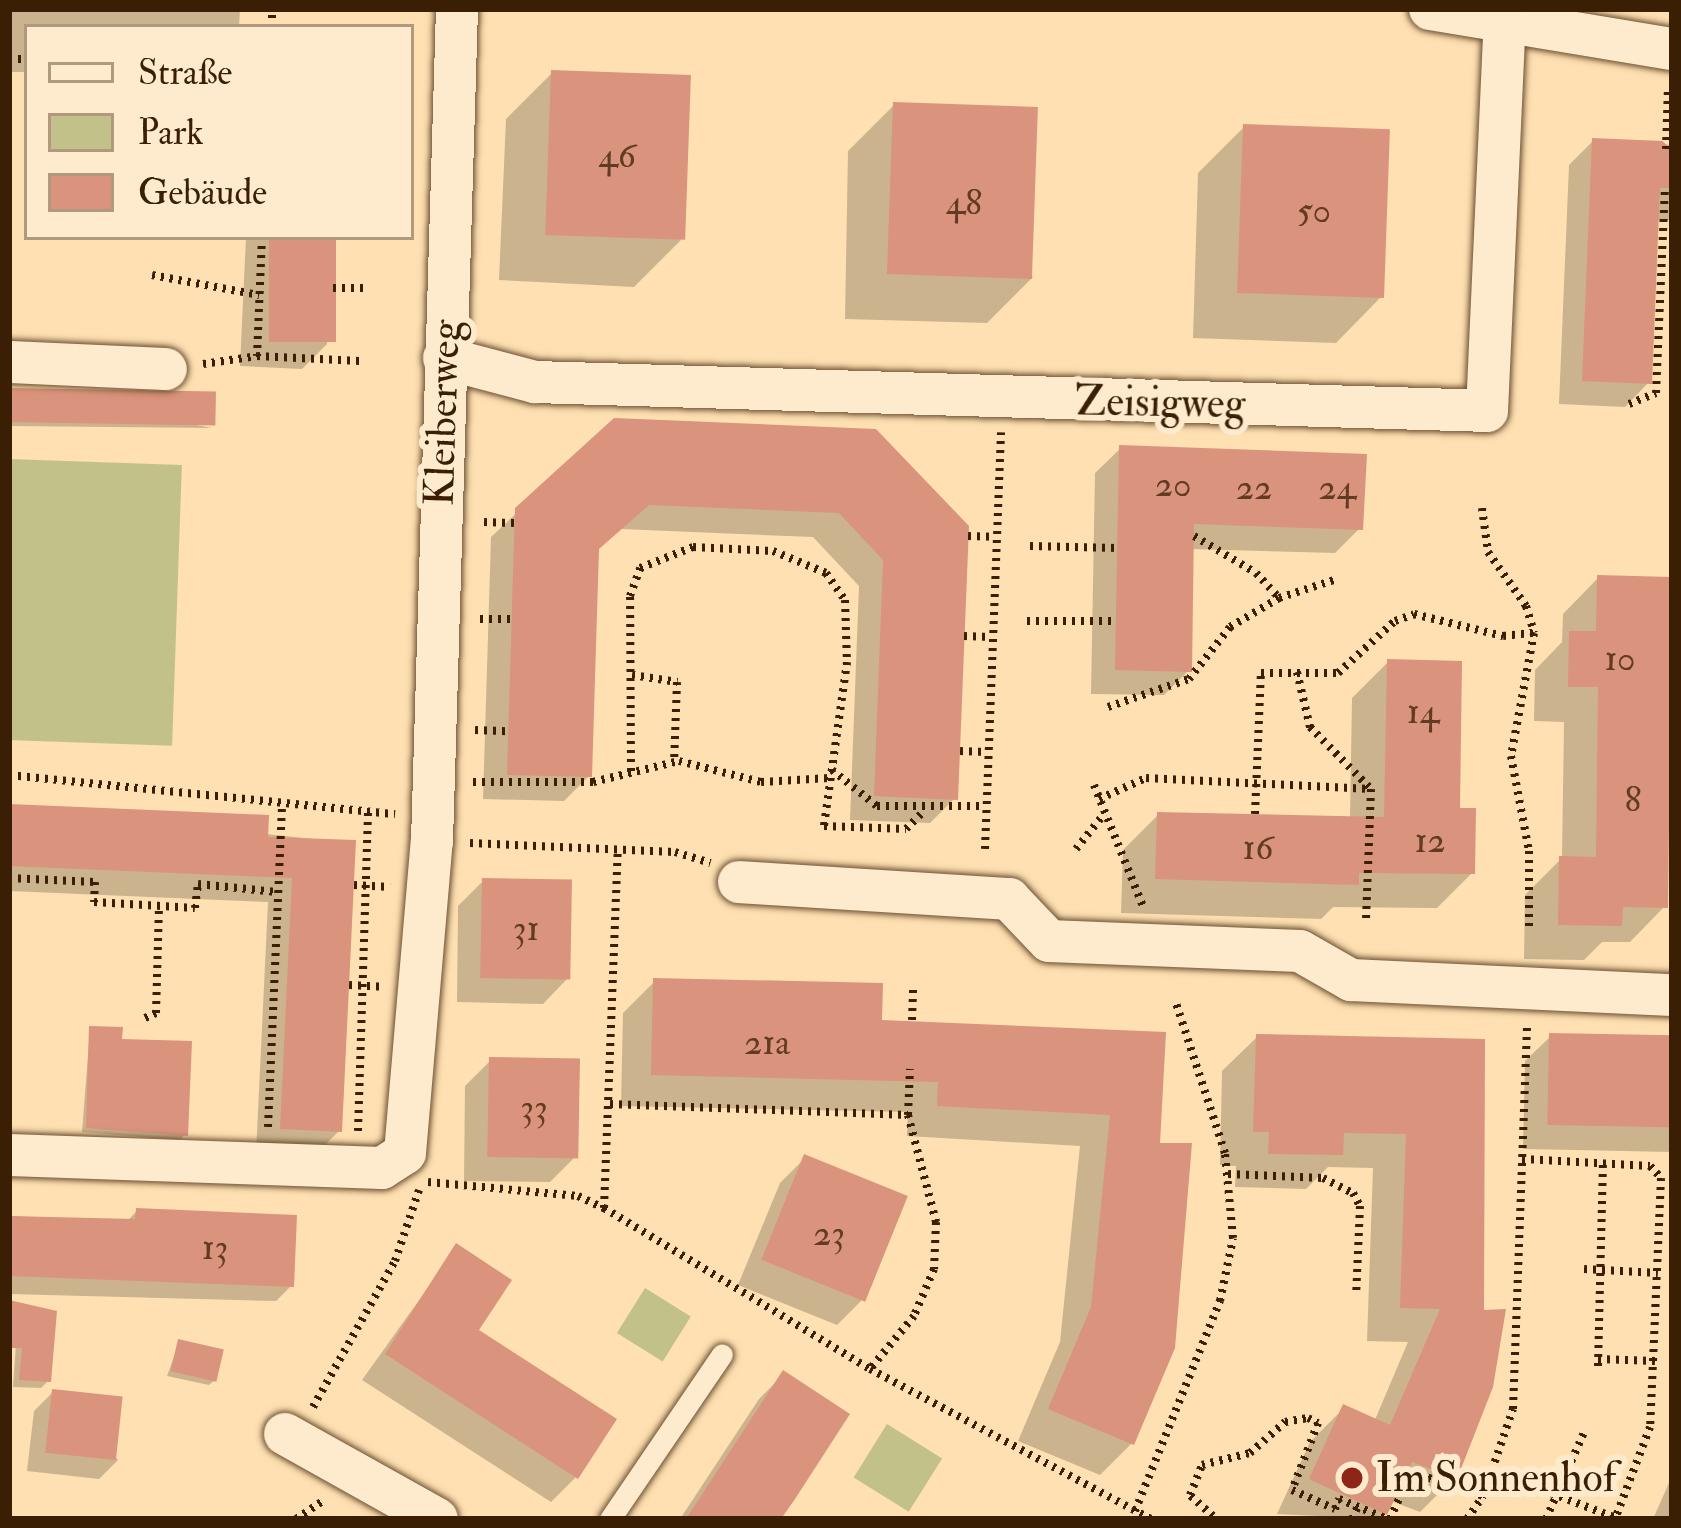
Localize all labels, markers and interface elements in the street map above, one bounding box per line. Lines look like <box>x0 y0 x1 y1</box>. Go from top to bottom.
legend <box>24 24 414 240</box>
text: Straße <box>138 50 232 95</box>
text: Park <box>138 110 204 155</box>
house number: 46 <box>598 134 636 178</box>
text: Gebäude <box>138 170 267 215</box>
house number: 48 <box>946 181 982 225</box>
house number: 50 <box>1297 189 1331 233</box>
street label: Kleiberweg <box>415 319 471 507</box>
street label: Zeisigweg <box>1074 376 1246 430</box>
house number: 20 <box>1155 463 1191 507</box>
house number: 22 <box>1236 466 1272 510</box>
house number: 24 <box>1318 466 1356 510</box>
house number: 10 <box>1604 637 1636 681</box>
house number: 14 <box>1407 690 1439 734</box>
house number: 8 <box>1625 778 1641 822</box>
house number: 12 <box>1414 819 1446 863</box>
house number: 16 <box>1243 826 1273 870</box>
house number: 31 <box>513 907 539 951</box>
house number: 21a <box>744 1021 790 1065</box>
house number: 33 <box>520 1086 548 1130</box>
house number: 23 <box>813 1212 845 1256</box>
house number: 13 <box>202 1226 228 1270</box>
place label: Im Sonnenhof <box>1376 1453 1616 1503</box>
marker: Im Sonnenhof <box>1339 1465 1365 1491</box>

